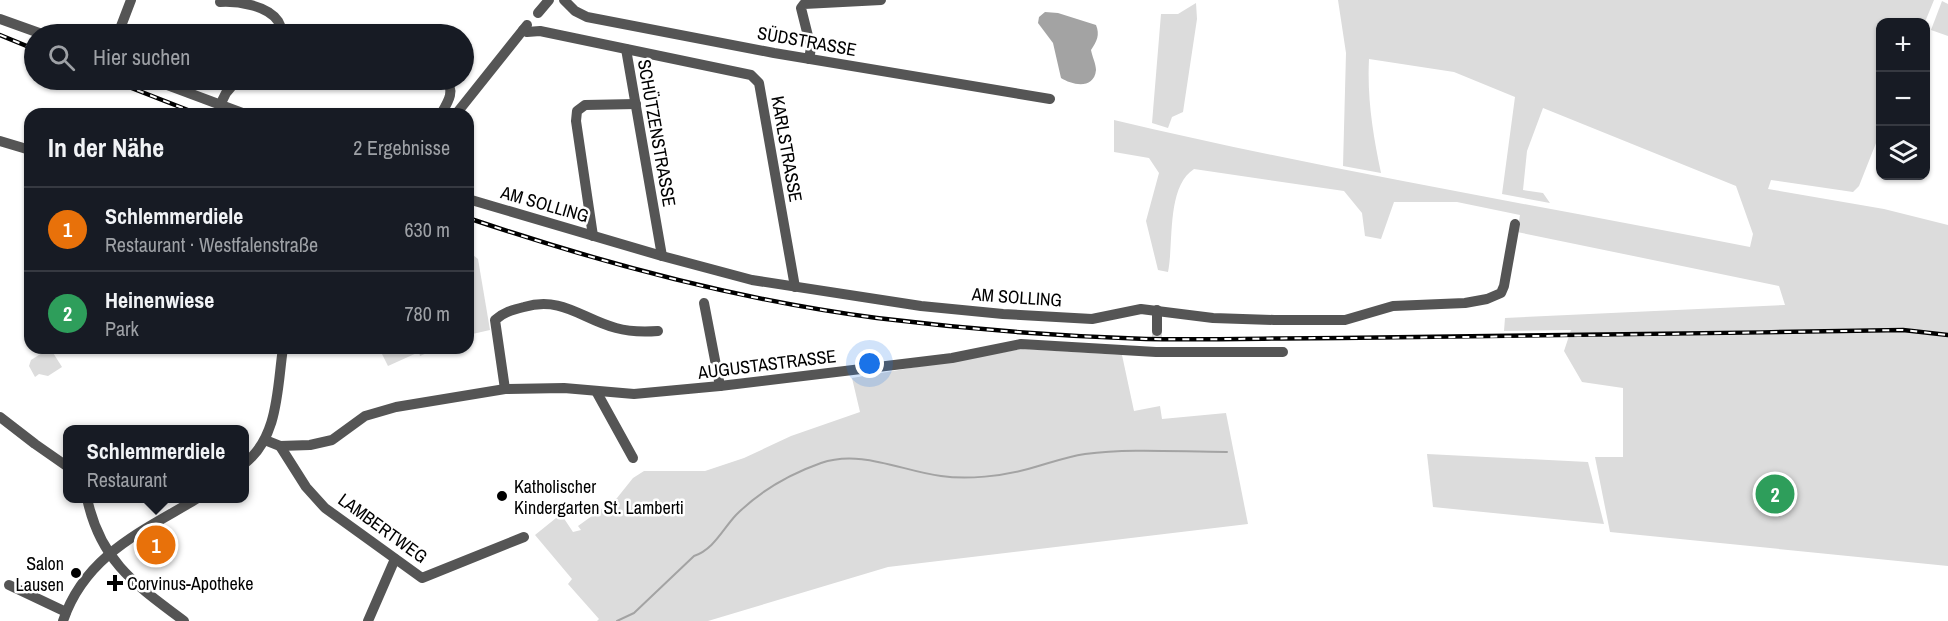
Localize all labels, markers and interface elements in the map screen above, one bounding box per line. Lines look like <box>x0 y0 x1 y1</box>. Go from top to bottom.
map controls <box>1876 18 1930 180</box>
button: + <box>1876 18 1930 72</box>
street label: SÜDSTRASSE <box>756 20 858 62</box>
search box <box>24 24 474 90</box>
icon: search <box>45 41 78 74</box>
text: Hier suchen <box>93 42 190 72</box>
street label: SCHÜTZENSTRASSE <box>632 57 682 209</box>
button: − <box>1876 72 1930 126</box>
street label: KARLSTRASSE <box>765 94 809 204</box>
button: layers <box>1876 126 1930 180</box>
text: In der Nähe <box>48 130 164 165</box>
text: 2 Ergebnisse <box>353 134 450 161</box>
street label: AM SOLLING <box>497 179 592 228</box>
text: Schlemmerdiele <box>105 201 243 231</box>
text: 1 <box>63 216 72 243</box>
text: 630 m <box>404 216 450 243</box>
text: Restaurant · Westfalenstraße <box>105 231 318 258</box>
street label: AM SOLLING <box>970 281 1063 313</box>
text: Heinenwiese <box>105 285 214 315</box>
text: 2 <box>63 300 72 327</box>
text: 780 m <box>404 300 450 327</box>
text: Park <box>105 315 139 342</box>
street label: AUGUSTASTRASSE <box>695 343 838 385</box>
your location <box>855 349 884 378</box>
popup <box>63 425 249 503</box>
text: Schlemmerdiele <box>87 436 225 466</box>
text: Restaurant <box>87 466 167 493</box>
pin: 2 <box>1756 472 1794 516</box>
place label: Katholischer Kindergarten St. Lamberti <box>514 474 684 520</box>
street label: LAMBERTWEG <box>333 487 433 569</box>
marker: Katholischer Kindergarten St. Lamberti <box>495 489 509 503</box>
pin: 1 <box>136 522 176 568</box>
place label: Salon Lausen <box>16 551 64 597</box>
marker: Salon Lausen <box>69 566 83 580</box>
place label: Corvinus-Apotheke <box>127 571 253 596</box>
marker: Corvinus-Apotheke <box>108 576 122 590</box>

